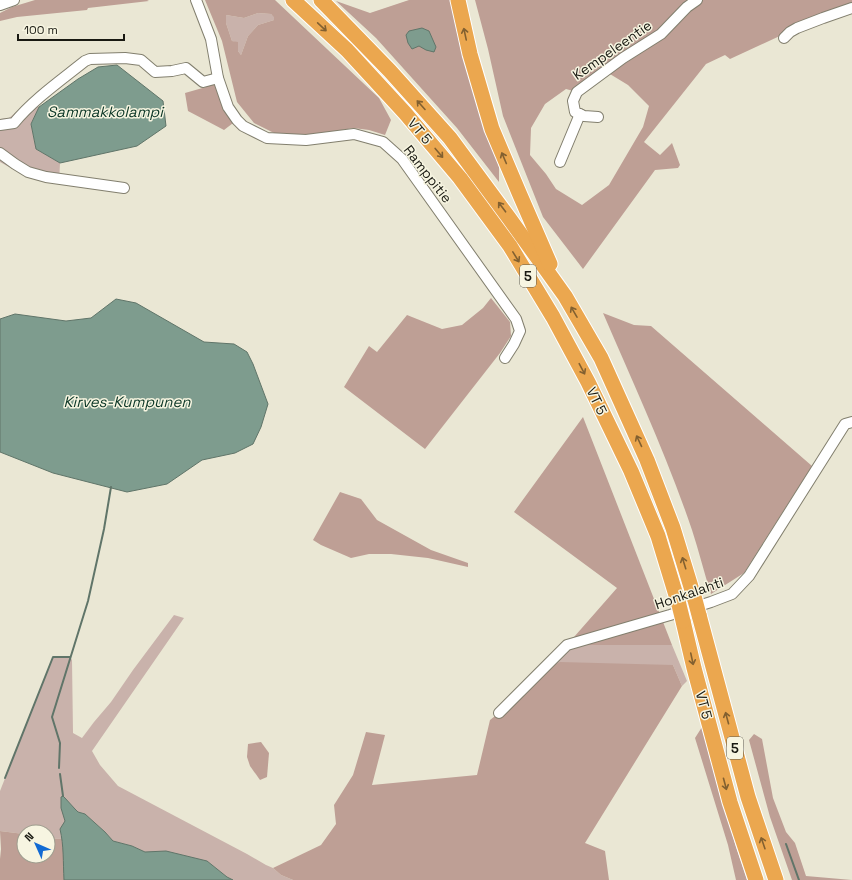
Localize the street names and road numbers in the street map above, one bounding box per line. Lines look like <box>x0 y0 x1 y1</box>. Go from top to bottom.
street label: Kempeleentie <box>569 16 655 84</box>
street label: VT 5 <box>404 114 436 148</box>
street label: Ramppitie <box>400 141 456 207</box>
road number: 5 <box>520 265 536 287</box>
street label: VT 5 <box>583 384 611 418</box>
street label: Honkalahti <box>652 573 726 613</box>
street label: VT 5 <box>692 689 716 721</box>
road number: 5 <box>727 737 743 759</box>

